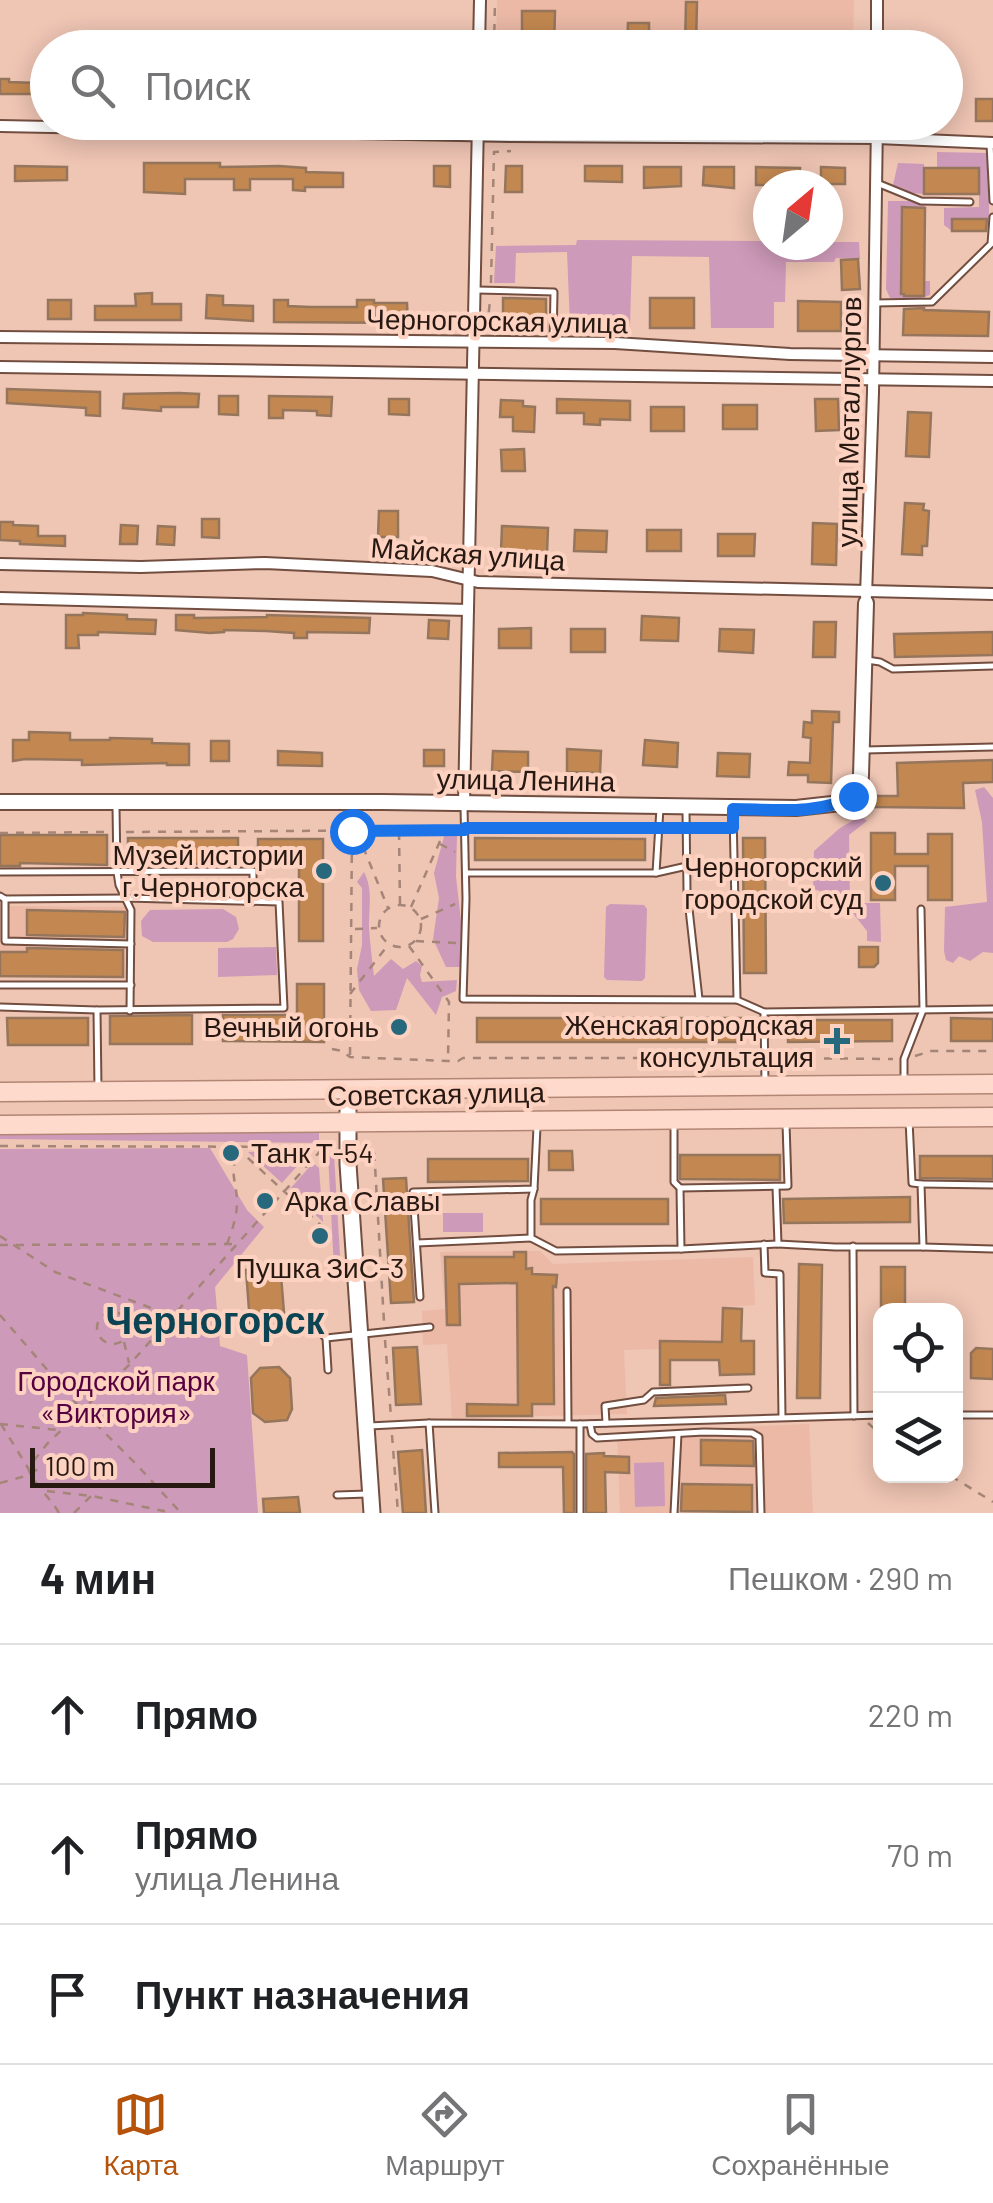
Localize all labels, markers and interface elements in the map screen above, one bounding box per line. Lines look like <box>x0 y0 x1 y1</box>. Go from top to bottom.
search box <box>30 30 963 140</box>
icon: search <box>65 58 120 113</box>
text: Поиск <box>145 62 250 108</box>
north arrow <box>753 170 843 260</box>
street label: улица Металлургов <box>829 296 867 548</box>
street label: Черногорская улица <box>366 301 629 339</box>
street label: Майская улица <box>370 529 567 577</box>
street label: улица Ленина <box>436 760 616 798</box>
route end <box>831 774 877 820</box>
route start <box>330 809 376 855</box>
place label: Музей истории г.Черногорска <box>112 837 304 903</box>
place label: Черногорский городской суд <box>684 849 863 915</box>
marker: Музей истории г.Черногорска <box>313 860 335 882</box>
marker: Черногорский городской суд <box>872 872 894 894</box>
place label: Женская городская консультация <box>565 1007 814 1073</box>
place label: Вечный огонь <box>203 1009 379 1043</box>
marker: Вечный огонь <box>388 1016 410 1038</box>
marker: Женская городская консультация <box>824 1028 850 1054</box>
street label: Советская улица <box>327 1074 546 1112</box>
place label: Танк Т-54 <box>251 1135 374 1169</box>
marker: Танк Т-54 <box>220 1142 242 1164</box>
place label: Арка Славы <box>285 1183 440 1217</box>
marker: Арка Славы <box>254 1190 276 1212</box>
marker: Пушка ЗиС-3 <box>309 1225 331 1247</box>
place label: Пушка ЗиС-3 <box>236 1250 404 1284</box>
district label: Черногорск <box>105 1296 326 1342</box>
map controls <box>873 1303 963 1483</box>
button: locate <box>873 1303 963 1393</box>
park label: Городской парк «Виктория» <box>17 1363 216 1429</box>
button: layers <box>873 1393 963 1483</box>
scale bar <box>30 1443 215 1488</box>
text: 100 m <box>45 1448 115 1482</box>
text: 4 мин <box>40 1552 156 1602</box>
text: Пешком · 290 m <box>728 1558 953 1596</box>
icon: ahead <box>40 1687 95 1742</box>
text: Прямо <box>135 1691 258 1737</box>
text: 220 m <box>868 1695 953 1733</box>
text: Прямо <box>135 1811 258 1857</box>
icon: ahead <box>40 1827 95 1882</box>
text: 70 m <box>887 1835 953 1873</box>
text: улица Ленина <box>135 1858 339 1896</box>
icon: arrive <box>40 1967 95 2022</box>
text: Пункт назначения <box>135 1971 470 2017</box>
tab: Карта <box>103 2087 178 2182</box>
tab: Маршрут <box>385 2087 504 2182</box>
tab: Сохранённые <box>711 2087 890 2182</box>

